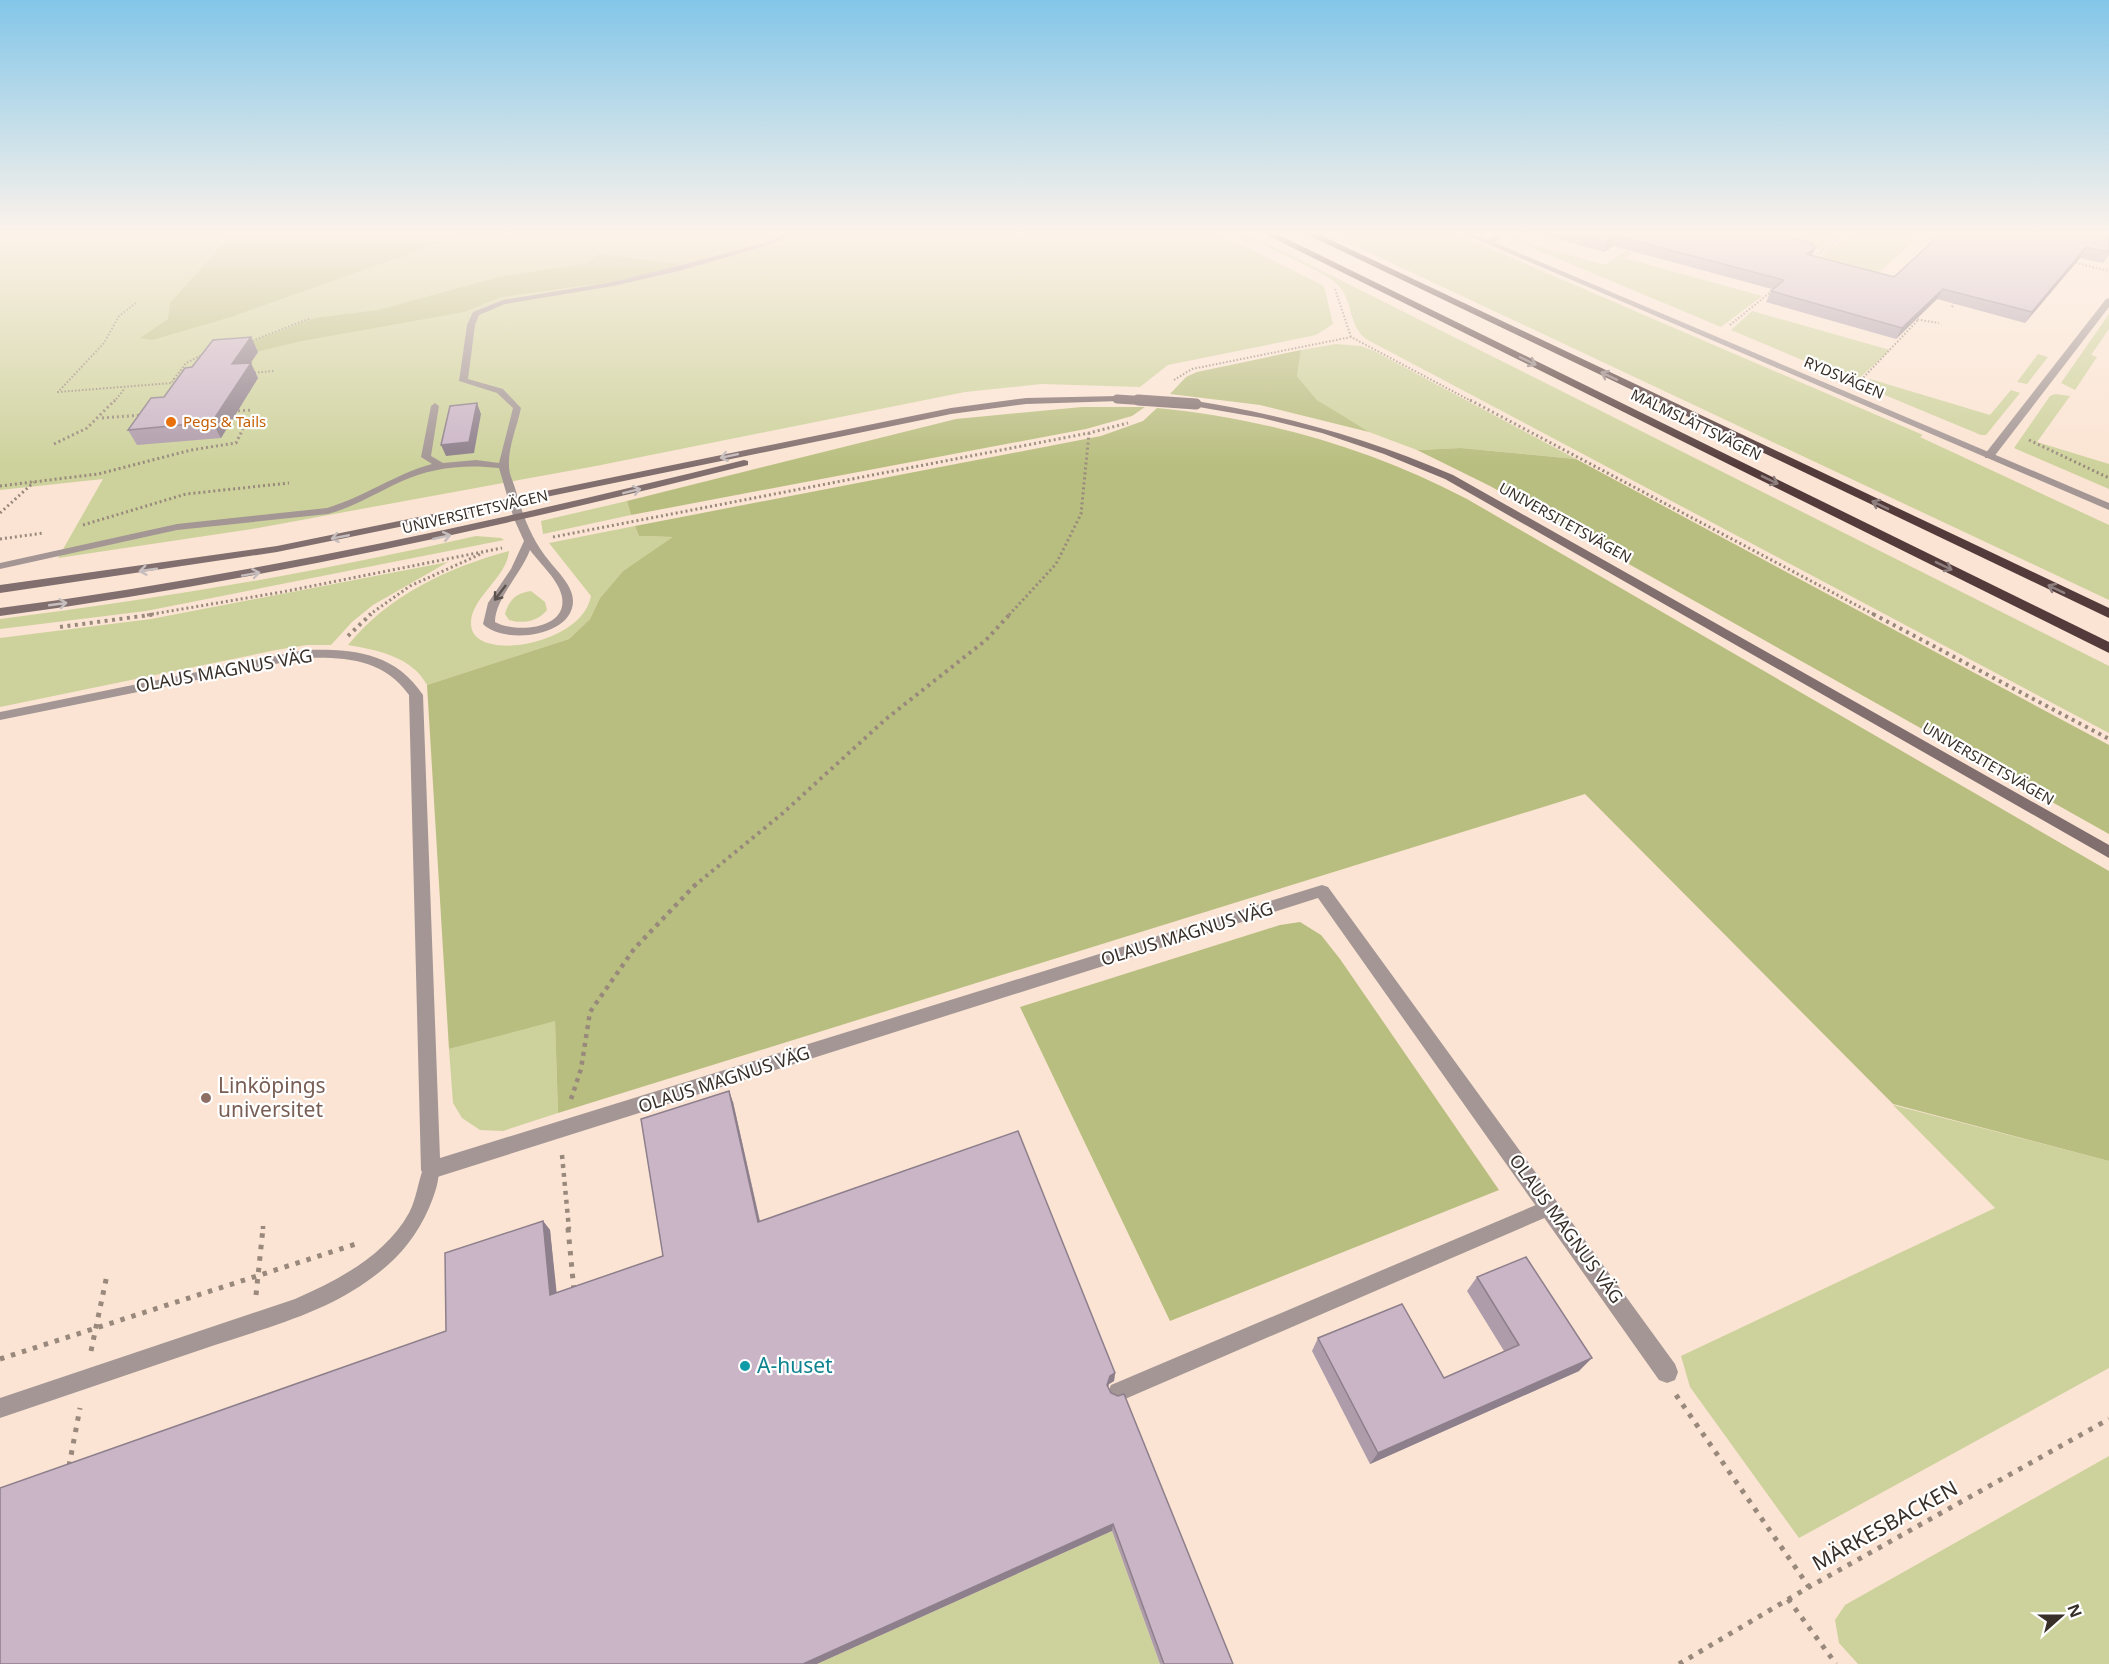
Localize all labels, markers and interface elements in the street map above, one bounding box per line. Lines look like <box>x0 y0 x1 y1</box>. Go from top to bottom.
street label: RYDSVÄGEN <box>1801 351 1888 403</box>
one-way arrow <box>1518 355 1536 367</box>
one-way arrow <box>1601 370 1619 382</box>
street label: MALMSLÄTTSVÄGEN <box>1628 384 1765 464</box>
place label: Pegs & Tails <box>183 411 266 431</box>
marker: Pegs & Tails <box>164 415 178 429</box>
one-way arrow <box>720 451 740 462</box>
one-way arrow <box>1760 474 1778 486</box>
street label: UNIVERSITETSVÄGEN <box>1495 477 1636 567</box>
street label: UNIVERSITETSVÄGEN <box>400 485 550 538</box>
one-way arrow <box>622 485 641 497</box>
one-way arrow <box>1872 499 1890 511</box>
one-way arrow <box>432 530 451 542</box>
one-way arrow <box>331 532 350 543</box>
one-way arrow <box>1935 561 1953 572</box>
one-way arrow <box>138 564 158 575</box>
one-way arrow <box>240 568 260 579</box>
one-way arrow <box>2048 583 2066 595</box>
one-way arrow <box>494 585 507 601</box>
one-way arrow <box>48 599 67 610</box>
street label: OLAUS MAGNUS VÄG <box>134 643 314 697</box>
street label: UNIVERSITETSVÄGEN <box>1919 717 2058 809</box>
street label: OLAUS MAGNUS VÄG <box>1098 895 1276 971</box>
street label: OLAUS MAGNUS VÄG <box>635 1040 813 1118</box>
place label: Linköpings universitet <box>218 1071 326 1123</box>
marker: Linköpings universitet <box>199 1091 213 1105</box>
street label: OLAUS MAGNUS VÄG <box>1504 1149 1629 1308</box>
place label: A-huset <box>757 1351 833 1379</box>
marker: A-huset <box>738 1359 752 1373</box>
street label: MÄRKESBACKEN <box>1807 1474 1962 1577</box>
north arrow <box>2031 1586 2091 1646</box>
text: N <box>2062 1601 2088 1621</box>

